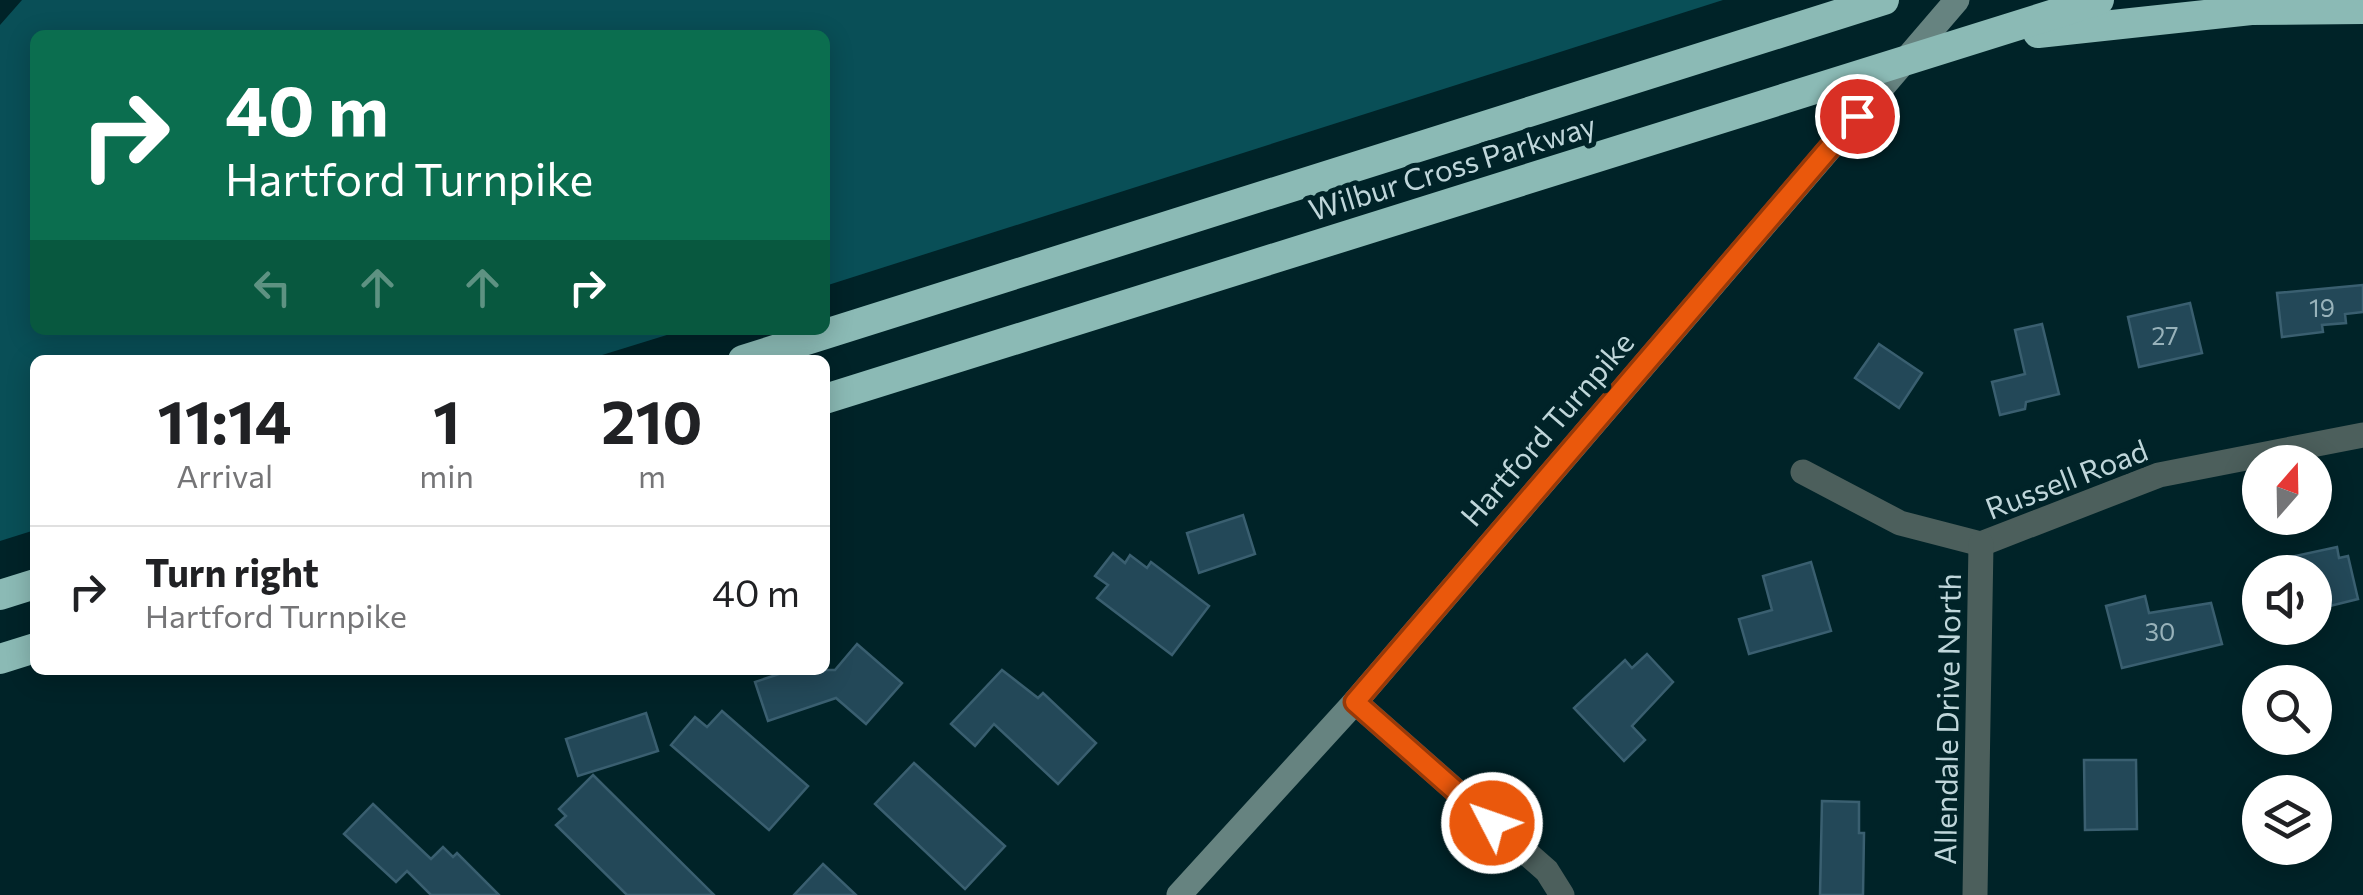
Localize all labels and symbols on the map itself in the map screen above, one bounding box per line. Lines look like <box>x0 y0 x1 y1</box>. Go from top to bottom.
pin <box>1815 74 1900 159</box>
street label: Wilbur Cross Parkway <box>1304 105 1600 227</box>
house number: 19 <box>2309 292 2335 322</box>
house number: 27 <box>2152 320 2179 350</box>
street label: Hartford Turnpike <box>1451 323 1641 533</box>
street label: Russell Road <box>1980 430 2152 526</box>
north arrow <box>2242 445 2332 535</box>
street label: Allendale Drive North <box>1925 573 1967 865</box>
house number: 30 <box>2145 616 2175 646</box>
position arrow <box>1440 771 1544 875</box>

